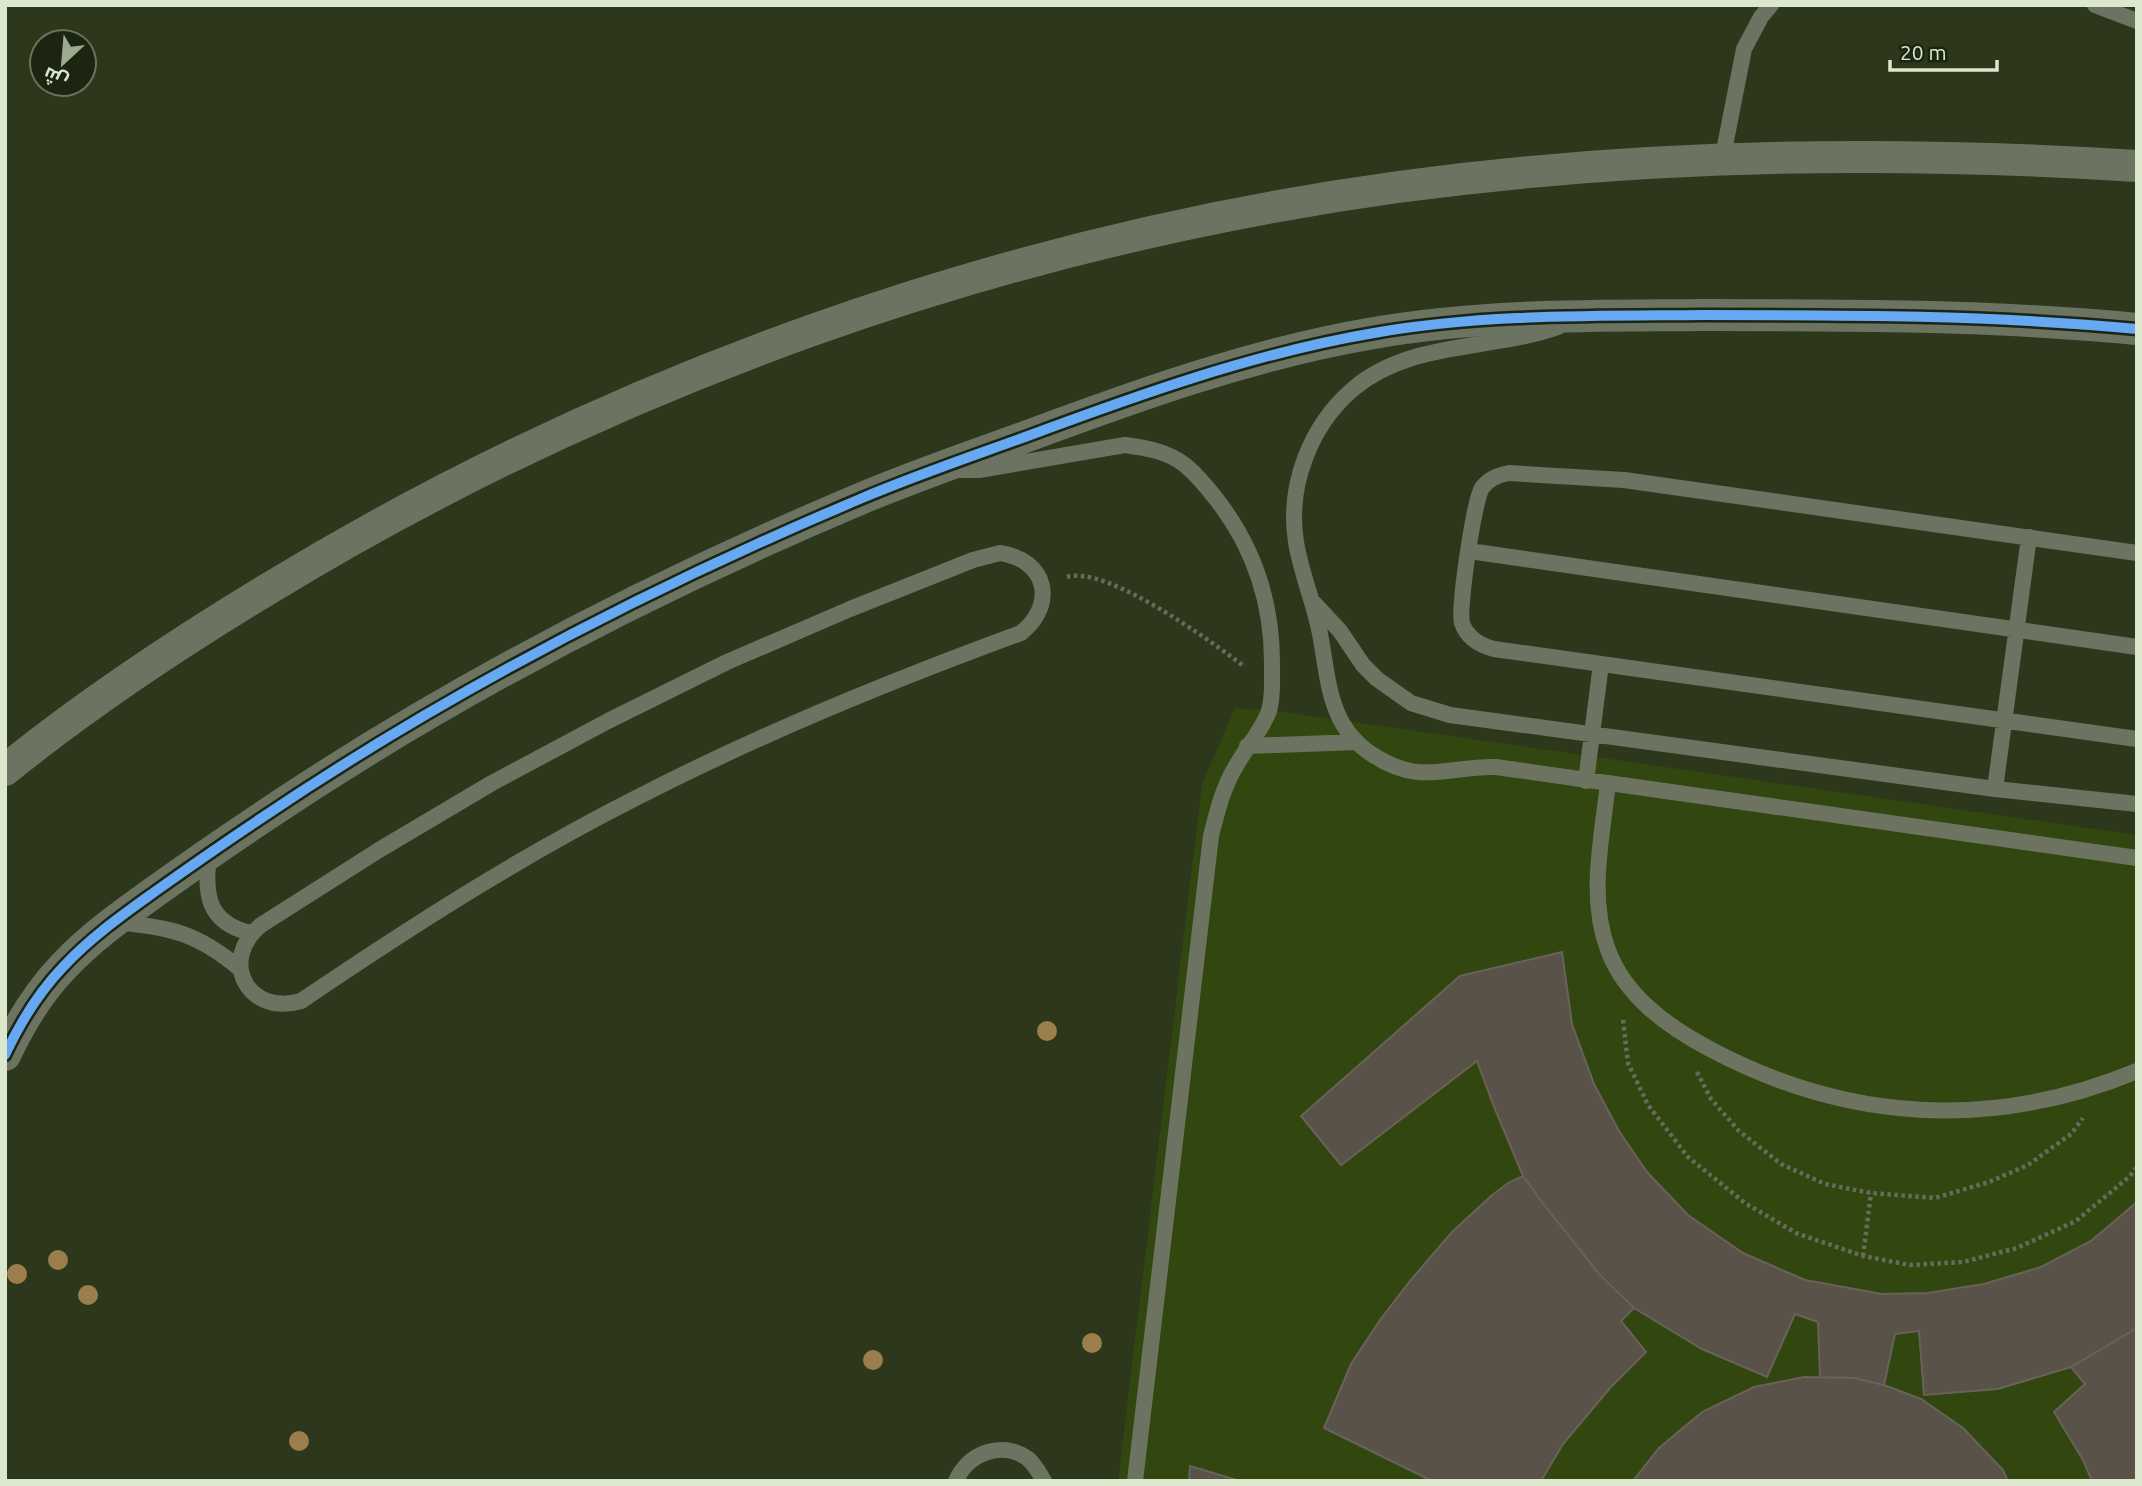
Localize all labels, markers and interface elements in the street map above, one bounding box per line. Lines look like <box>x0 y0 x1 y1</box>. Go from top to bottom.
north arrow <box>28 28 98 98</box>
scale bar <box>1890 28 1997 72</box>
text: 20 m <box>1900 40 1947 64</box>
text: ش <box>40 62 72 94</box>

